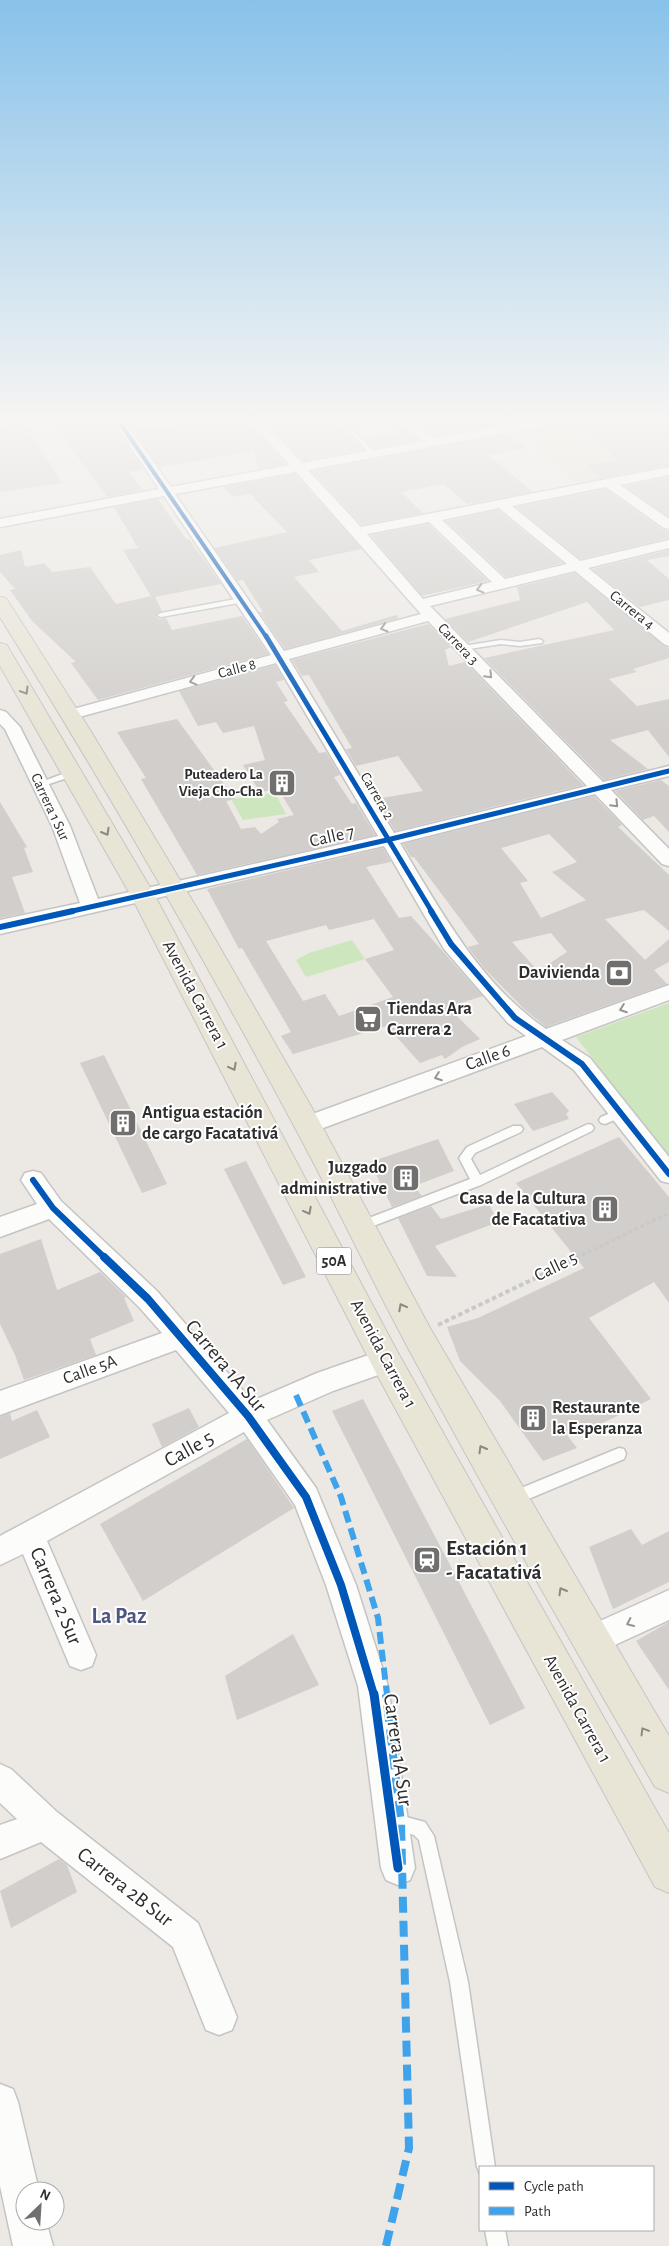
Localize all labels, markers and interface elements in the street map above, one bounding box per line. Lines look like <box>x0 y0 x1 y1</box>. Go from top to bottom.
one-way arrow <box>475 583 484 594</box>
street label: Carrera 4 <box>607 588 657 632</box>
street label: Carrera 3 <box>435 620 481 668</box>
one-way arrow <box>380 623 388 633</box>
street label: Calle 8 <box>216 657 258 681</box>
one-way arrow <box>483 669 492 678</box>
one-way arrow <box>189 675 198 686</box>
one-way arrow <box>19 685 29 694</box>
place label: Puteadero La Vieja Cho-Cha <box>179 767 263 799</box>
building icon: Puteadero La Vieja Cho-Cha <box>267 768 297 798</box>
street label: Carrera 2 <box>357 770 397 822</box>
street label: Carrera 1 Sur <box>28 771 72 843</box>
one-way arrow <box>609 798 618 807</box>
street label: Calle 7 <box>308 823 356 851</box>
one-way arrow <box>100 826 110 835</box>
street label: Avenida Carrera 1 <box>159 938 231 1052</box>
bank icon: Davivienda <box>604 958 634 988</box>
place label: Davivienda <box>518 964 600 982</box>
place label: Tiendas Ara Carrera 2 <box>387 1000 472 1039</box>
one-way arrow <box>619 1003 628 1013</box>
supermarket icon: Tiendas Ara Carrera 2 <box>353 1004 383 1034</box>
street label: Calle 6 <box>463 1042 513 1074</box>
one-way arrow <box>227 1062 237 1071</box>
one-way arrow <box>434 1071 443 1081</box>
place label: Antigua estación de cargo Facatativá <box>142 1104 279 1143</box>
building icon: Antigua estación de cargo Facatativá <box>108 1108 138 1138</box>
place label: Juzgado administrative <box>281 1159 387 1198</box>
building icon: Juzgado administrative <box>391 1163 421 1193</box>
place label: Casa de la Cultura de Facatativa <box>460 1190 586 1229</box>
building icon: Casa de la Cultura de Facatativa <box>590 1194 620 1224</box>
one-way arrow <box>302 1206 312 1215</box>
road number: 50A <box>316 1248 352 1274</box>
street label: Calle 5 <box>532 1249 580 1285</box>
street label: Avenida Carrera 1 <box>347 1297 419 1411</box>
one-way arrow <box>398 1304 408 1313</box>
street label: Carrera 1A Sur <box>182 1316 271 1416</box>
street label: Calle 5A <box>61 1352 120 1388</box>
place label: Restaurante la Esperanza <box>552 1399 643 1438</box>
building icon: Restaurante la Esperanza <box>518 1403 548 1433</box>
street label: Calle 5 <box>161 1427 217 1471</box>
one-way arrow <box>478 1446 488 1455</box>
place label: Estación 1 - Facatativá <box>446 1538 542 1583</box>
street label: Carrera 2 Sur <box>26 1544 86 1648</box>
station icon: Estación 1 - Facatativá <box>412 1545 442 1575</box>
one-way arrow <box>558 1587 568 1596</box>
district label: La Paz <box>91 1605 147 1627</box>
one-way arrow <box>626 1617 635 1628</box>
street label: Avenida Carrera 1 <box>540 1652 614 1766</box>
street label: Carrera 1A Sur <box>380 1692 416 1808</box>
one-way arrow <box>641 1727 651 1736</box>
street label: Carrera 2B Sur <box>73 1843 177 1931</box>
legend <box>479 2166 654 2231</box>
text: Cycle path <box>524 2179 584 2194</box>
north arrow <box>15 2181 65 2231</box>
text: N <box>38 2187 52 2204</box>
text: Path <box>524 2204 551 2219</box>

